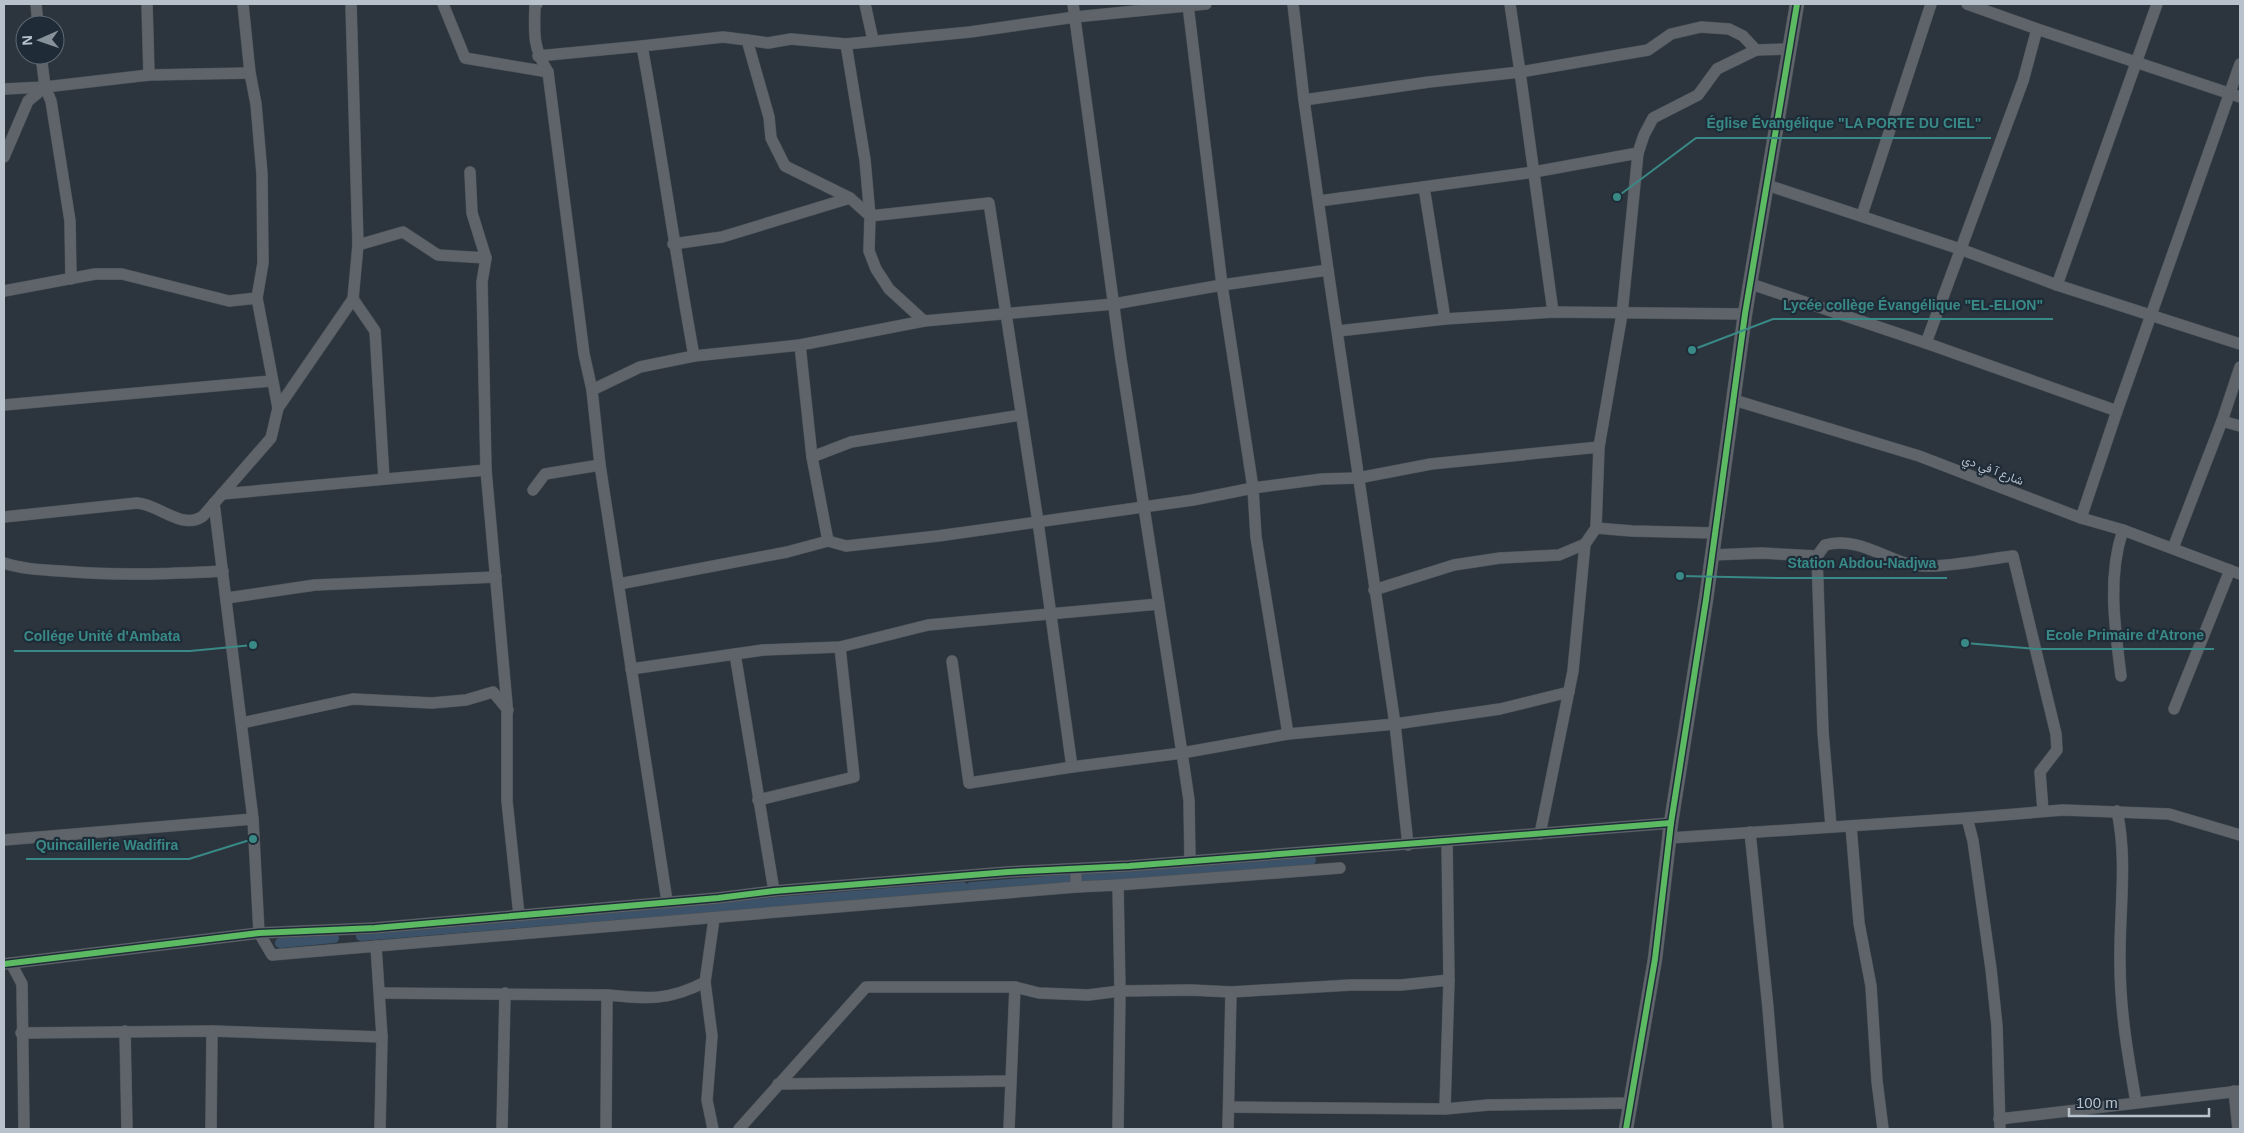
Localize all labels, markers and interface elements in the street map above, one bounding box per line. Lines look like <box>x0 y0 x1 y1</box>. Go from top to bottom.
north arrow <box>15 15 65 65</box>
text: N <box>19 35 35 46</box>
callout: Église Évangélique "LA PORTE DU CIEL" <box>1696 109 1991 138</box>
text: Église Évangélique "LA PORTE DU CIEL" <box>1707 115 1981 131</box>
callout: Lycée collège Évangélique "EL-ELION" <box>1773 290 2053 319</box>
text: Lycée collège Évangélique "EL-ELION" <box>1783 297 2043 313</box>
street label: شارع آ في دي <box>1959 452 2026 491</box>
callout: Station Abdou-Nadjwa <box>1778 549 1947 578</box>
text: Station Abdou-Nadjwa <box>1788 555 1937 571</box>
callout: Ecole Primaire d'Atrone <box>2036 620 2214 649</box>
callout: Collége Unité d'Ambata <box>14 622 190 651</box>
text: Ecole Primaire d'Atrone <box>2046 627 2204 643</box>
text: Collége Unité d'Ambata <box>24 628 180 644</box>
callout: Quincaillerie Wadifira <box>26 830 189 859</box>
text: Quincaillerie Wadifira <box>36 837 179 853</box>
scale bar <box>2069 1086 2209 1118</box>
text: 100 m <box>2076 1094 2118 1111</box>

